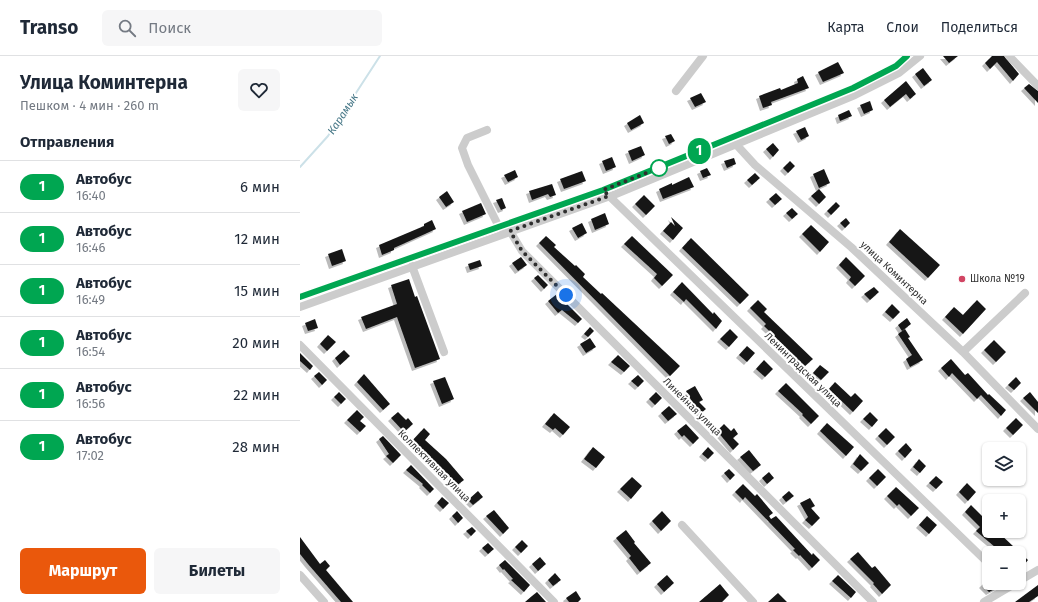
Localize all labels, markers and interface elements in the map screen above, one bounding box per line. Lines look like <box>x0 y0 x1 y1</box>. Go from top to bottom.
search box <box>102 10 382 46</box>
text: Transo <box>20 16 78 39</box>
icon: search <box>116 17 138 39</box>
text: Поиск <box>148 19 191 37</box>
text: Карта <box>827 19 864 36</box>
text: Слои <box>886 19 919 36</box>
text: Поделиться <box>941 19 1018 36</box>
button: heart <box>238 69 280 111</box>
text: Улица Коминтерна <box>20 71 188 94</box>
water label: Карамык <box>325 91 361 137</box>
text: Пешком · 4 мин · 260 m <box>20 98 159 113</box>
text: Отправления <box>20 133 114 151</box>
line badge: 1 <box>686 138 712 164</box>
text: 1 <box>696 142 702 159</box>
unlabelled marker <box>650 159 668 177</box>
text: Автобус <box>76 170 132 188</box>
text: 1 <box>39 178 45 195</box>
text: 6 мин <box>240 178 280 196</box>
text: 16:40 <box>76 188 106 203</box>
text: Автобус <box>76 222 132 240</box>
text: 1 <box>39 230 45 247</box>
text: 12 мин <box>234 230 280 248</box>
street label: улица Коминтерна <box>858 239 930 307</box>
text: 16:46 <box>76 240 105 255</box>
place label: Школа №19 <box>970 273 1025 285</box>
text: Автобус <box>76 274 132 292</box>
marker: Школа №19 <box>957 274 967 284</box>
text: 1 <box>39 282 45 299</box>
text: 15 мин <box>234 282 280 300</box>
your location <box>556 285 576 305</box>
text: 16:49 <box>76 292 105 307</box>
text: Автобус <box>76 326 132 344</box>
street label: Ленинградская улица <box>762 330 844 410</box>
text: 1 <box>39 334 45 351</box>
text: 20 мин <box>232 334 280 352</box>
text: 16:54 <box>76 344 105 359</box>
street label: Линейная улица <box>660 375 724 439</box>
text: Автобус <box>76 378 132 396</box>
text: 1 <box>39 386 45 403</box>
text: 22 мин <box>233 386 280 404</box>
text: 16:56 <box>76 396 105 411</box>
street label: Коллективная улица <box>395 427 473 505</box>
text: Автобус <box>76 430 132 448</box>
text: 1 <box>39 438 45 455</box>
text: 28 мин <box>232 438 280 456</box>
map controls <box>982 442 1026 590</box>
button: layers <box>982 442 1026 486</box>
text: 17:02 <box>76 448 104 463</box>
button: + <box>982 494 1026 538</box>
button: − <box>982 546 1026 590</box>
button: Маршрут <box>20 548 146 594</box>
button: Билеты <box>154 548 280 594</box>

